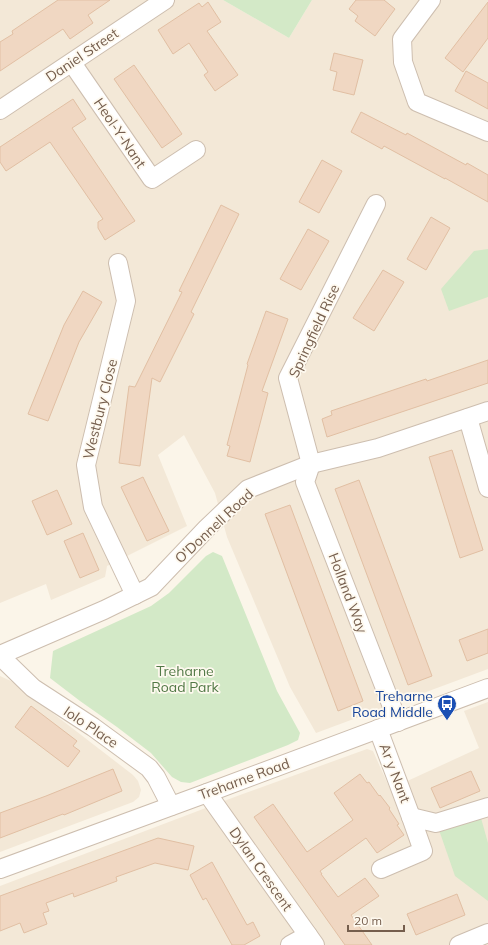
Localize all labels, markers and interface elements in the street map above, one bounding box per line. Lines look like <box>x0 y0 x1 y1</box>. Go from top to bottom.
street label: Daniel Street <box>42 24 122 86</box>
street label: Heol-Y-Nant <box>90 94 150 172</box>
street label: Springfield Rise <box>285 282 343 380</box>
street label: Westbury Close <box>79 357 121 461</box>
street label: O'Donnell Road <box>171 485 257 567</box>
street label: Holland Way <box>324 550 372 636</box>
park label: Treharne Road Park <box>151 662 220 696</box>
place label: Treharne Road Middle <box>352 687 433 721</box>
bus stop icon: Treharne Road Middle <box>436 693 458 721</box>
street label: Iolo Place <box>60 702 122 752</box>
street label: Ar y Nant <box>375 741 415 805</box>
street label: Treharne Road <box>196 754 292 804</box>
street label: Dylan Crescent <box>225 824 297 914</box>
scale bar <box>348 907 404 933</box>
text: 20 m <box>354 913 382 928</box>

